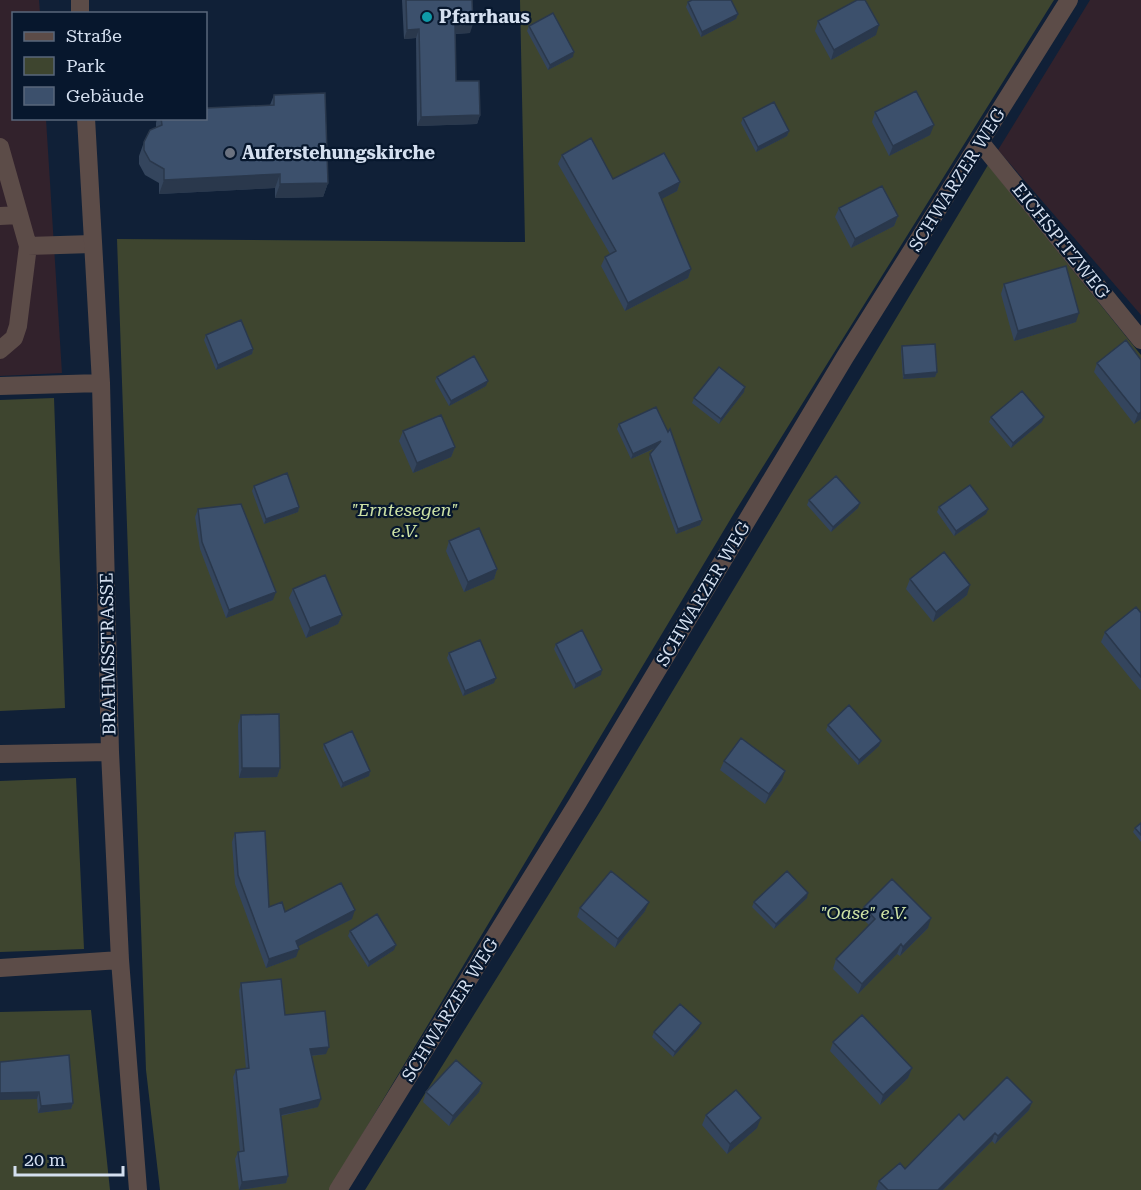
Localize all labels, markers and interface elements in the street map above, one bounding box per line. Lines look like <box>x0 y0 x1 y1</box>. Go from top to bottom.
place label: Pfarrhaus <box>439 6 530 27</box>
marker: Pfarrhaus <box>420 10 434 24</box>
legend <box>12 12 207 120</box>
text: Straße <box>66 25 122 46</box>
text: Park <box>66 55 106 76</box>
text: Gebäude <box>66 85 144 106</box>
street label: SCHWARZER WEG <box>904 104 1009 255</box>
place label: Auferstehungskirche <box>242 142 436 163</box>
marker: Auferstehungskirche <box>223 146 237 160</box>
street label: EICHSPITZWEG <box>1008 179 1114 303</box>
park label: "Erntesegen" e.V. <box>352 499 458 541</box>
street label: SCHWARZER WEG <box>651 518 754 670</box>
street label: BRAHMSSTRASSE <box>96 572 119 736</box>
park label: "Oase" e.V. <box>821 902 907 923</box>
street label: SCHWARZER WEG <box>397 934 502 1085</box>
scale bar <box>15 1139 123 1177</box>
text: 20 m <box>24 1149 65 1170</box>

